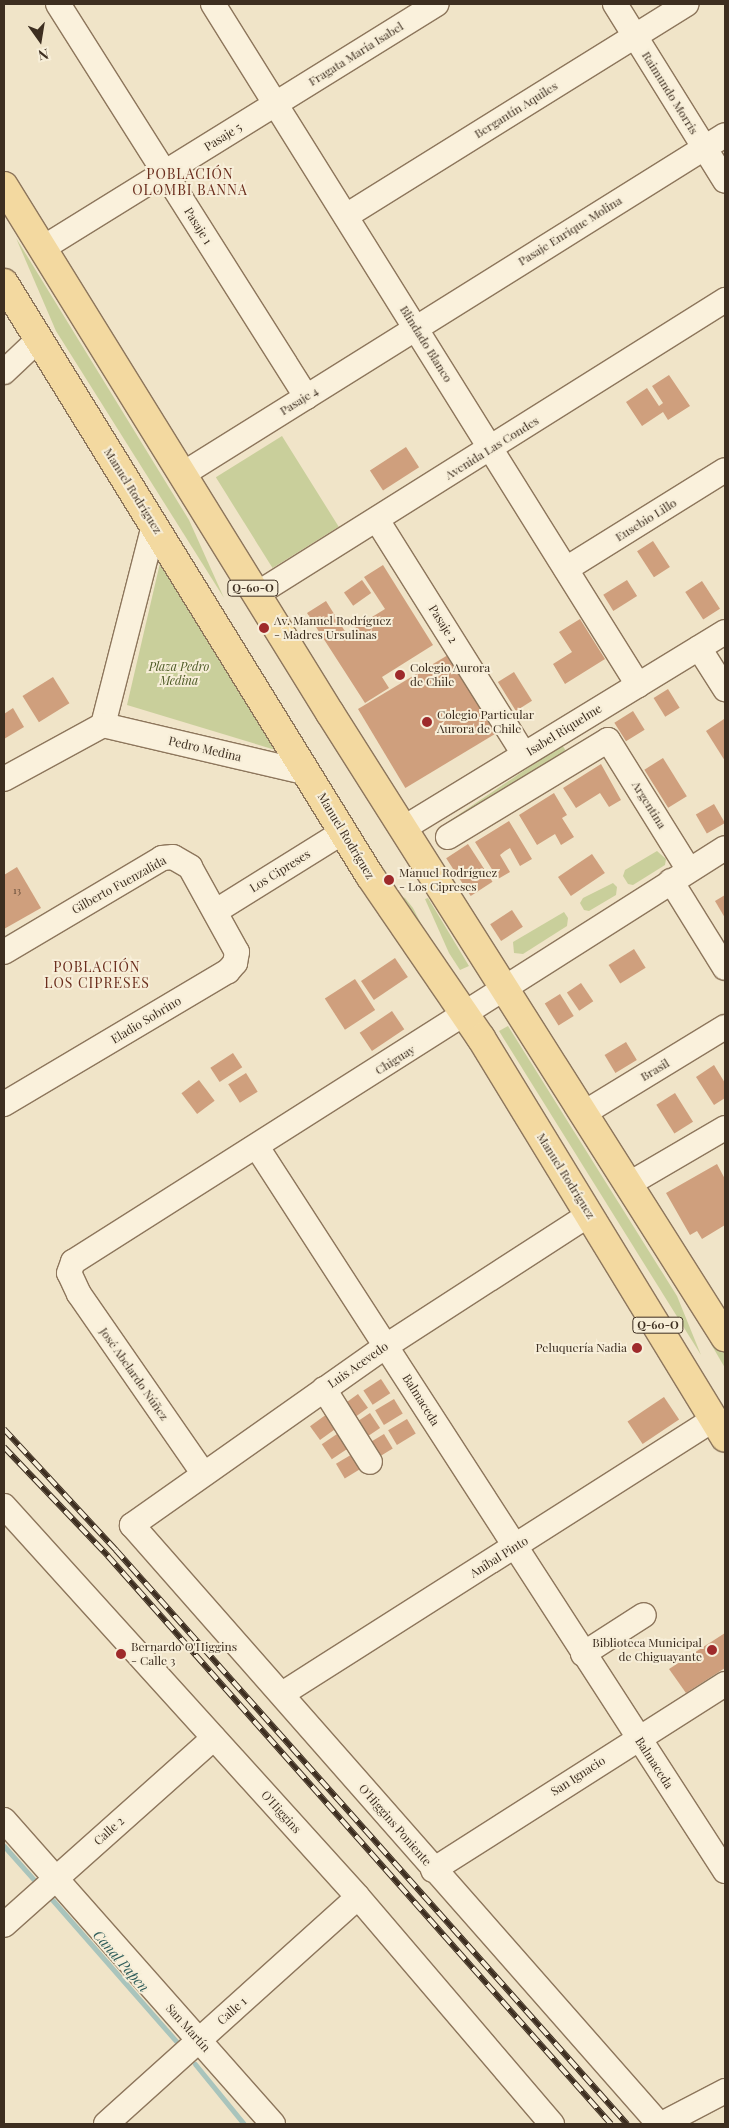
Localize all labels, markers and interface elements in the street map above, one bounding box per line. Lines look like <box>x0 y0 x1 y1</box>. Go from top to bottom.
north arrow <box>15 15 65 65</box>
street label: Fragata María Isabel <box>306 19 406 89</box>
text: N <box>36 45 51 65</box>
street label: Raimundo Morris <box>639 49 701 137</box>
street label: Bergantín Aquiles <box>472 79 560 141</box>
street label: Pasaje 5 <box>202 120 244 154</box>
district label: POBLACIÓN OLOMBI BANNA <box>131 166 249 198</box>
street label: Pasaje Enrique Molina <box>516 193 624 269</box>
street label: Pasaje 1 <box>181 205 215 247</box>
street label: Blindado Blanco <box>397 303 455 385</box>
street label: Pasaje 4 <box>277 384 321 418</box>
street label: Avenida Las Condes <box>442 413 542 483</box>
street label: Manuel Rodríguez <box>101 446 165 536</box>
street label: Eusebio Lillo <box>613 495 679 545</box>
road number: Q-60-O <box>227 580 279 596</box>
street label: Pasaje 2 <box>426 602 460 646</box>
place label: Av. Manuel Rodríguez - Madres Ursulinas <box>274 614 391 642</box>
marker: Av. Manuel Rodríguez - Madres Ursulinas <box>258 622 270 634</box>
park label: Plaza Pedro Medina <box>149 660 209 688</box>
place label: Colegio Aurora de Chile <box>410 661 491 689</box>
marker: Colegio Aurora de Chile <box>394 669 406 681</box>
street label: Isabel Riquelme <box>524 701 604 759</box>
place label: Colegio Particular Aurora de Chile <box>437 708 534 736</box>
marker: Colegio Particular Aurora de Chile <box>421 716 433 728</box>
street label: Pedro Medina <box>167 734 243 764</box>
street label: Argentina <box>629 779 669 831</box>
street label: Manuel Rodríguez <box>315 790 377 882</box>
street label: Los Cipreses <box>247 847 313 895</box>
street label: Gilberto Fuenzalida <box>69 853 169 917</box>
place label: Manuel Rodríguez - Los Cipreses <box>399 866 497 894</box>
marker: Manuel Rodríguez - Los Cipreses <box>383 874 395 886</box>
house number: 13 <box>13 885 21 897</box>
district label: POBLACIÓN LOS CIPRESES <box>43 959 151 992</box>
street label: Eladio Sobrino <box>108 993 184 1047</box>
street label: Chiguay <box>372 1042 418 1078</box>
street label: Brasil <box>638 1056 672 1084</box>
street label: Manuel Rodríguez <box>534 1131 598 1221</box>
road number: Q-60-O <box>632 1316 684 1334</box>
street label: José Abelardo Núñez <box>96 1325 172 1423</box>
street label: Luis Acevedo <box>325 1339 391 1391</box>
place label: Peluquería Nadia <box>535 1341 627 1355</box>
marker: Peluquería Nadia <box>631 1342 643 1354</box>
street label: Balmaceda <box>399 1371 443 1429</box>
street label: Aníbal Pinto <box>467 1533 531 1581</box>
place label: Biblioteca Municipal de Chiguayante <box>592 1636 702 1664</box>
place label: Bernardo O'Higgins - Calle 3 <box>131 1640 237 1668</box>
marker: Biblioteca Municipal de Chiguayante <box>706 1644 718 1656</box>
marker: Bernardo O'Higgins - Calle 3 <box>115 1648 127 1660</box>
street label: Balmaceda <box>632 1735 676 1791</box>
street label: San Ignacio <box>548 1753 608 1799</box>
street label: O'Higgins Poniente <box>356 1781 434 1869</box>
street label: O'Higgins <box>258 1788 304 1836</box>
street label: Calle 2 <box>91 1814 127 1848</box>
water label: Canal Papen <box>89 1926 153 1996</box>
street label: Calle 1 <box>214 1994 250 2028</box>
street label: San Martín <box>163 2001 213 2055</box>

